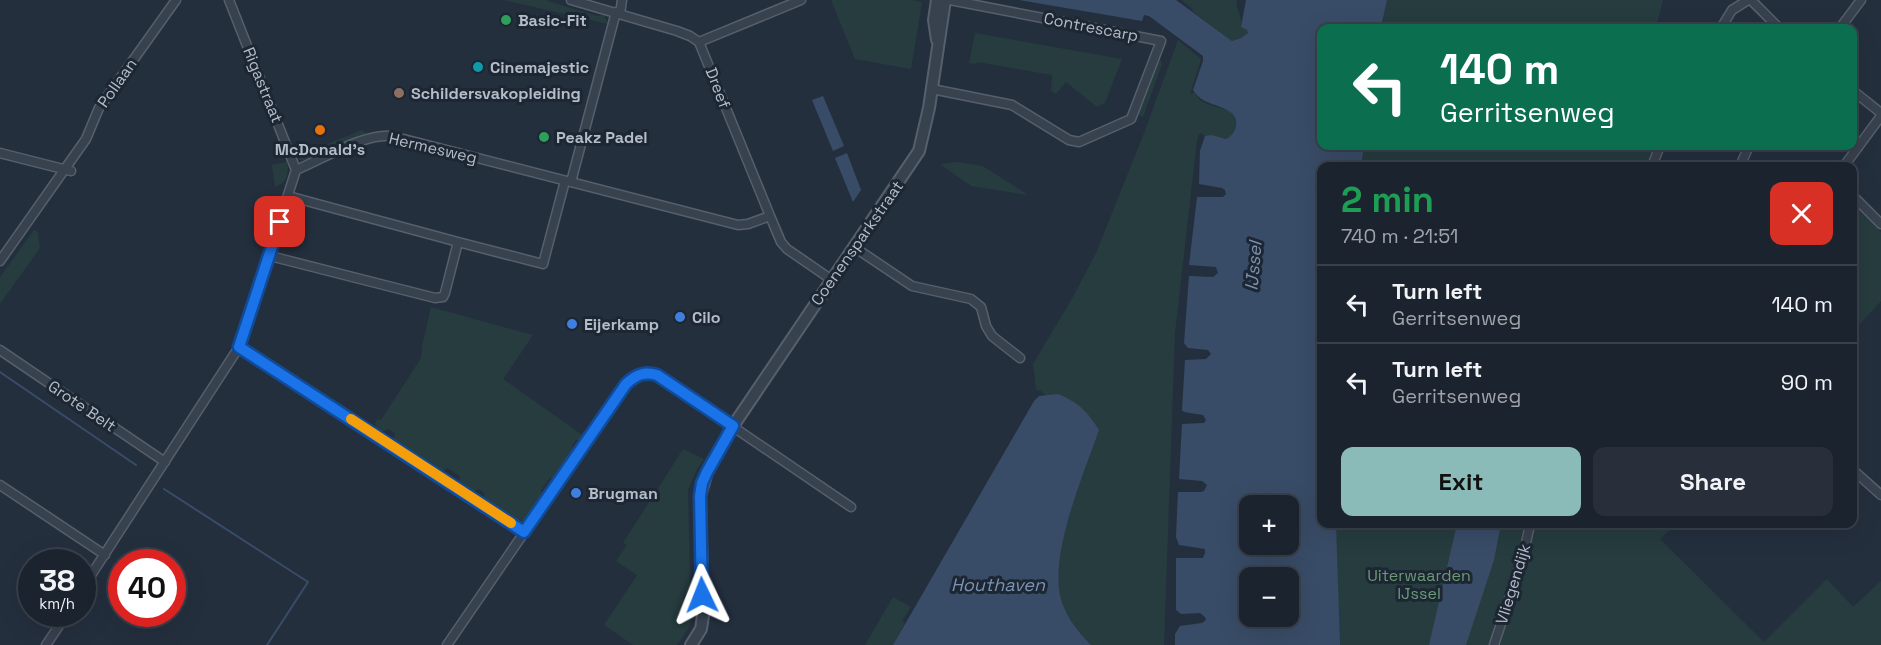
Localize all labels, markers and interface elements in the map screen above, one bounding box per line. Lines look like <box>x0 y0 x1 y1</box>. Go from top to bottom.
street label: Contrescarp <box>1042 8 1140 46</box>
place label: Basic-Fit <box>518 10 587 31</box>
marker: Basic-Fit <box>499 13 513 27</box>
text: 140 m <box>1440 43 1559 96</box>
street label: Rigastraat <box>238 44 288 126</box>
icon: left <box>1341 48 1419 126</box>
street label: Pollaan <box>93 54 141 112</box>
place label: Cinemajestic <box>490 57 589 78</box>
marker: Cinemajestic <box>471 60 485 74</box>
street label: Dreef <box>701 65 735 111</box>
place label: Schildersvakopleiding <box>411 83 581 104</box>
marker: Schildersvakopleiding <box>392 86 406 100</box>
text: Gerritsenweg <box>1440 95 1615 130</box>
marker: McDonald's <box>313 123 327 137</box>
place label: Peakz Padel <box>556 127 648 148</box>
street label: Hermesweg <box>387 128 479 168</box>
marker: Peakz Padel <box>537 130 551 144</box>
place label: McDonald's <box>275 139 365 160</box>
street label: Coenensparkstraat <box>806 176 908 310</box>
text: 2 min <box>1341 177 1434 223</box>
button: close <box>1770 182 1833 245</box>
pin <box>254 196 305 247</box>
icon: arrive <box>263 205 296 238</box>
text: 740 m · 21:51 <box>1341 223 1458 249</box>
water label: IJssel <box>1239 238 1267 291</box>
text: Turn left <box>1392 277 1482 305</box>
icon: left <box>1341 288 1374 321</box>
text: 140 m <box>1771 290 1833 318</box>
text: Gerritsenweg <box>1392 305 1521 331</box>
place label: Cilo <box>692 307 721 328</box>
marker: Cilo <box>673 310 687 324</box>
place label: Eijerkamp <box>584 314 659 335</box>
marker: Eijerkamp <box>565 317 579 331</box>
text: Turn left <box>1392 355 1482 383</box>
icon: left <box>1341 366 1374 399</box>
text: 90 m <box>1781 368 1833 396</box>
street label: Grote Belt <box>44 376 120 436</box>
text: Gerritsenweg <box>1392 383 1521 409</box>
button: Exit <box>1341 447 1581 516</box>
button: Share <box>1593 447 1833 516</box>
place label: Brugman <box>588 483 658 504</box>
marker: Brugman <box>569 486 583 500</box>
map controls <box>1239 495 1299 627</box>
button: + <box>1239 495 1299 555</box>
street label: Vliegendijk <box>1491 541 1535 627</box>
speed limit sign: 40 <box>108 549 186 627</box>
text: 38 <box>39 561 75 600</box>
position arrow <box>670 563 734 627</box>
park label: Uiterwaarden IJssel <box>1367 565 1471 604</box>
button: − <box>1239 567 1299 627</box>
water label: Houthaven <box>951 573 1046 596</box>
text: km/h <box>39 594 75 613</box>

